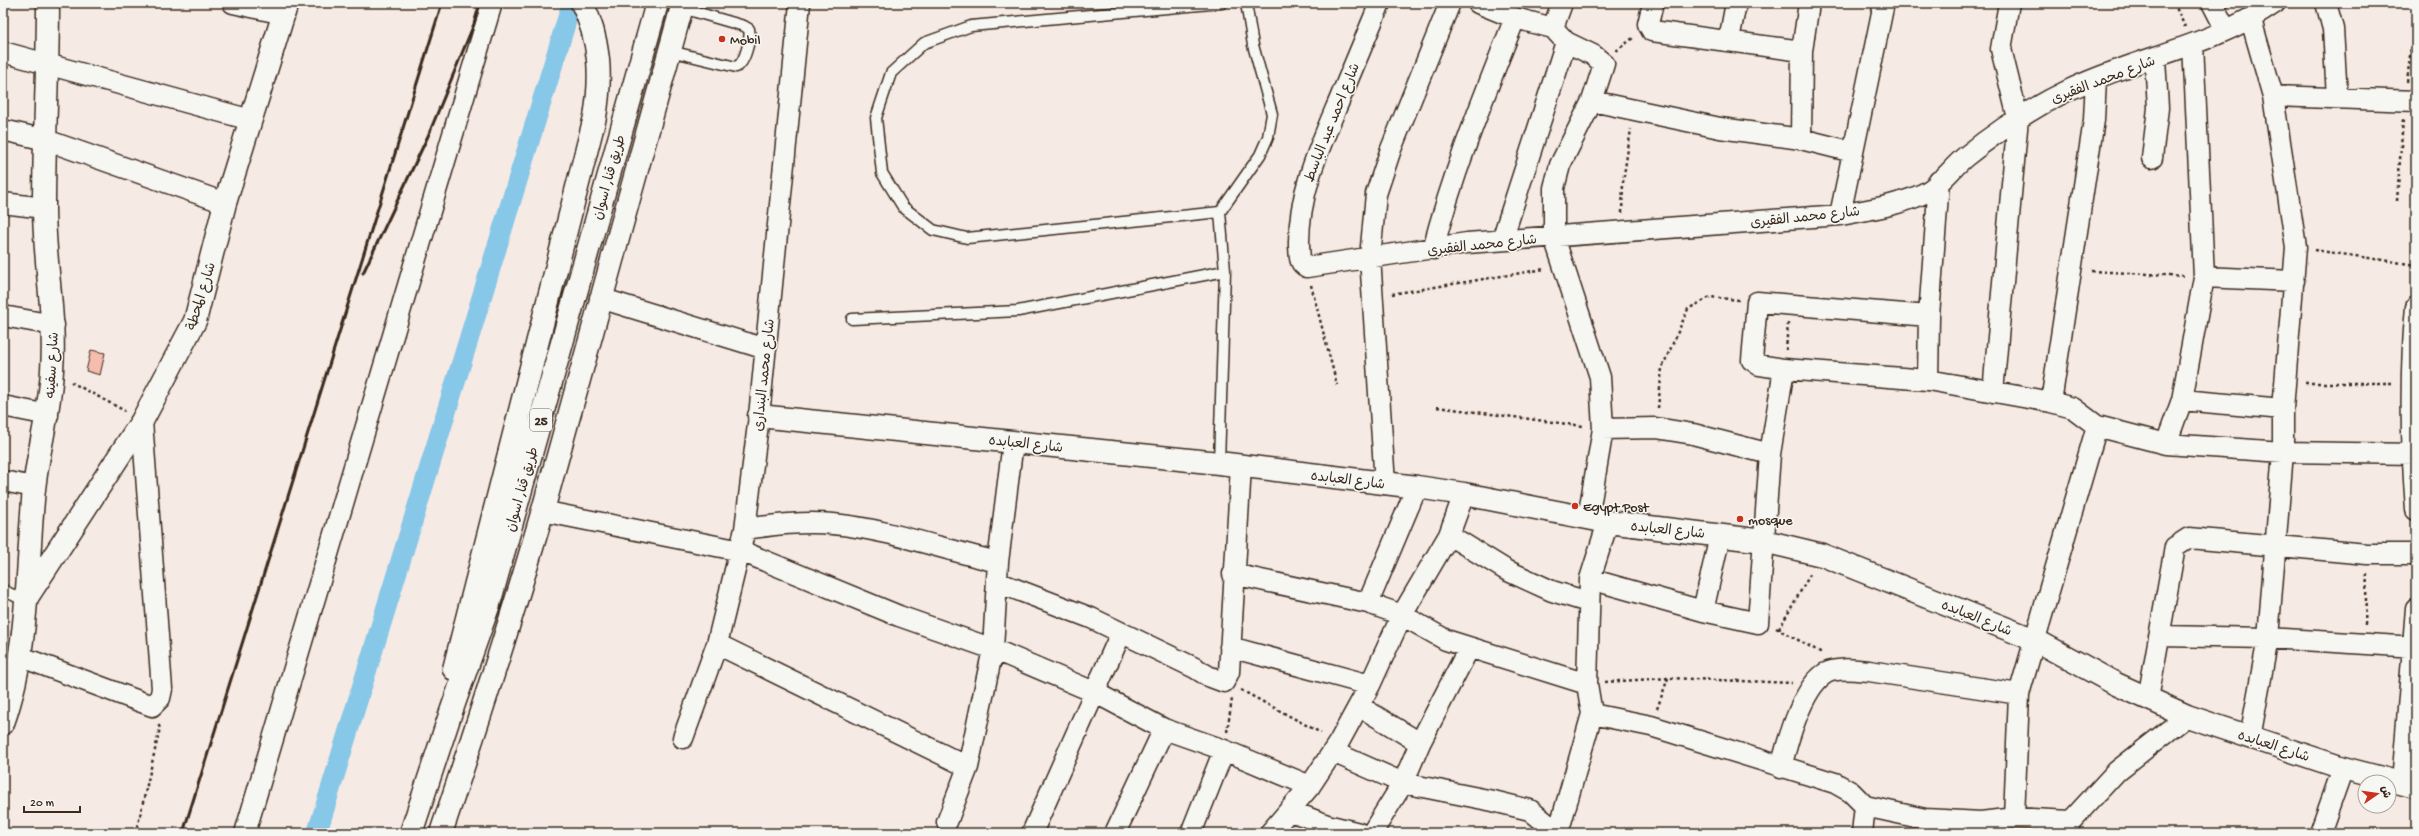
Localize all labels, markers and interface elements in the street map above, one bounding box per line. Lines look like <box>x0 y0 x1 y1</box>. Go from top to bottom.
place label: Mobil <box>730 33 761 50</box>
marker: Mobil <box>717 34 727 44</box>
street label: شارع محمد الفقيرى <box>2049 54 2158 109</box>
street label: شارع احمد عبد الباسط <box>1302 61 1365 185</box>
street label: طريق قنا, اسوان <box>590 133 631 222</box>
street label: شارع محمد الفقيرى <box>1750 204 1861 233</box>
street label: شارع محمد الفقيرى <box>1427 232 1538 261</box>
street label: شارع المحطة <box>184 261 221 333</box>
street label: شارع محمد البندارى <box>751 318 780 432</box>
street label: شارع سفينه <box>43 332 64 399</box>
road number: 25 <box>530 409 552 431</box>
street label: شارع العبابده <box>988 433 1064 458</box>
street label: طريق قنا, اسوان <box>503 445 544 534</box>
street label: شارع العبابده <box>1310 468 1386 494</box>
place label: Egypt Post <box>1583 500 1650 517</box>
marker: Egypt Post <box>1570 501 1580 511</box>
place label: mosque <box>1748 513 1793 530</box>
marker: mosque <box>1735 514 1745 524</box>
street label: شارع العبابده <box>1630 519 1706 544</box>
street label: شارع العبابده <box>1938 597 2014 641</box>
street label: شارع العبابده <box>2235 728 2311 767</box>
north arrow <box>2357 774 2397 814</box>
text: ش <box>2378 785 2392 799</box>
scale bar <box>24 788 80 814</box>
text: 20 m <box>30 797 55 811</box>

